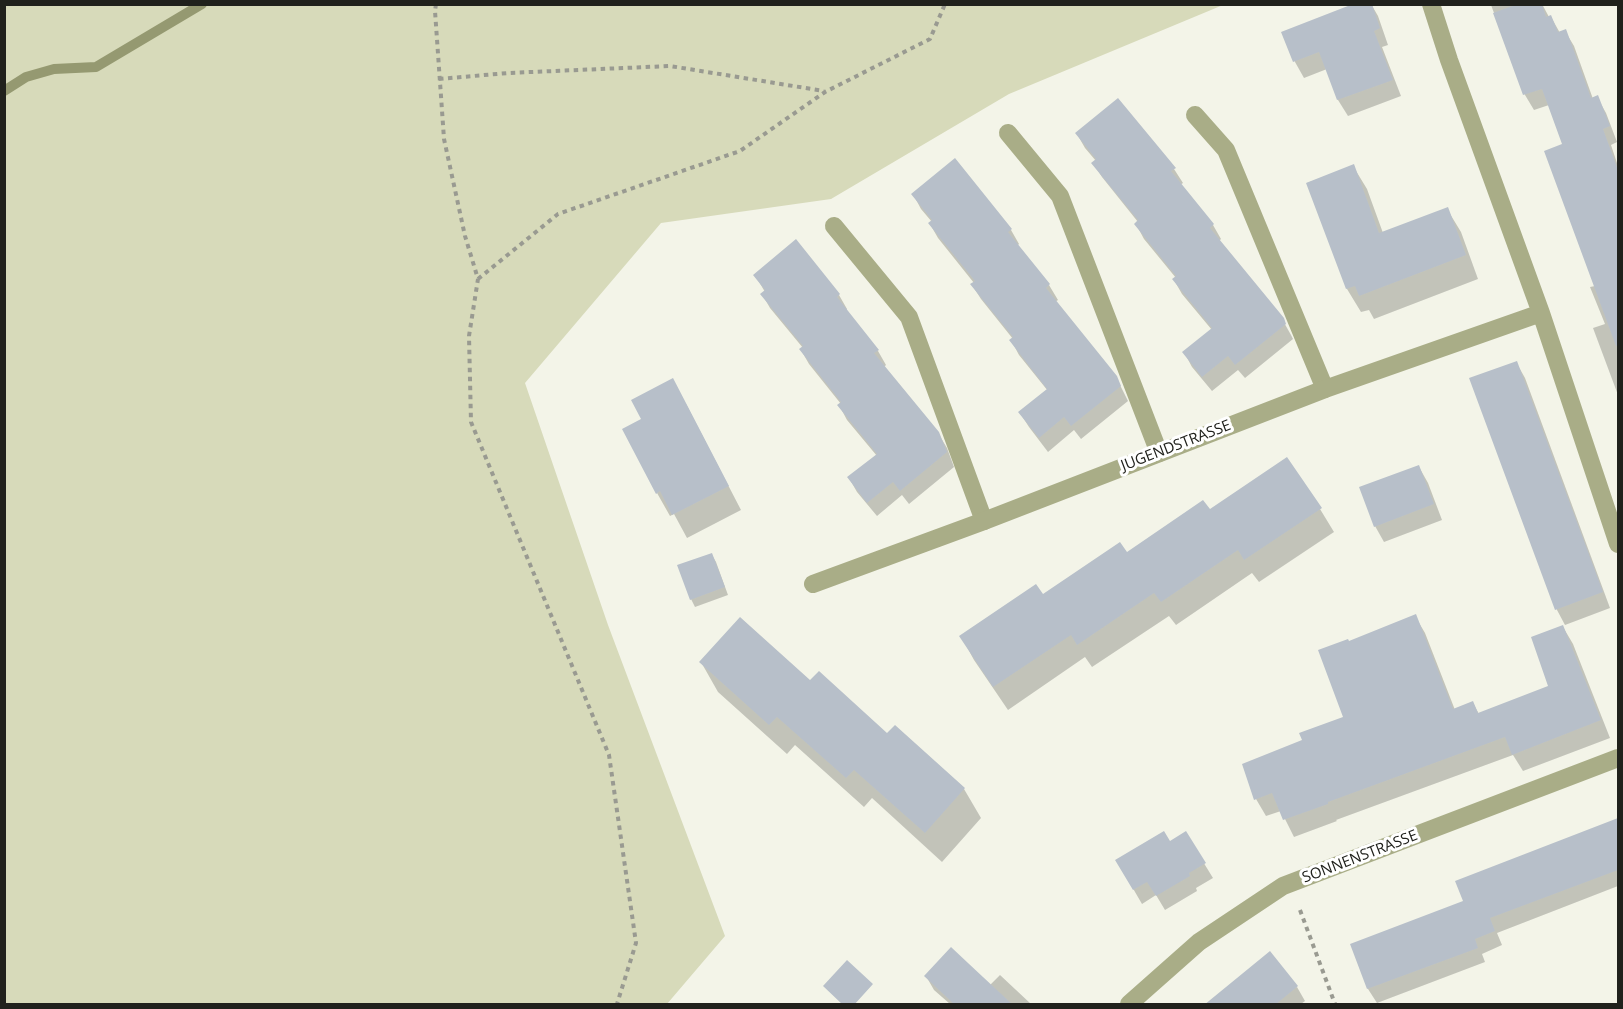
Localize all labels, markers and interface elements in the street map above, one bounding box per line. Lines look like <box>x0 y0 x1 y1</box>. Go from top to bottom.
street label: JUGENDSTRASSE <box>1118 417 1234 475</box>
street label: SONNENSTRASSE <box>1300 827 1420 887</box>

